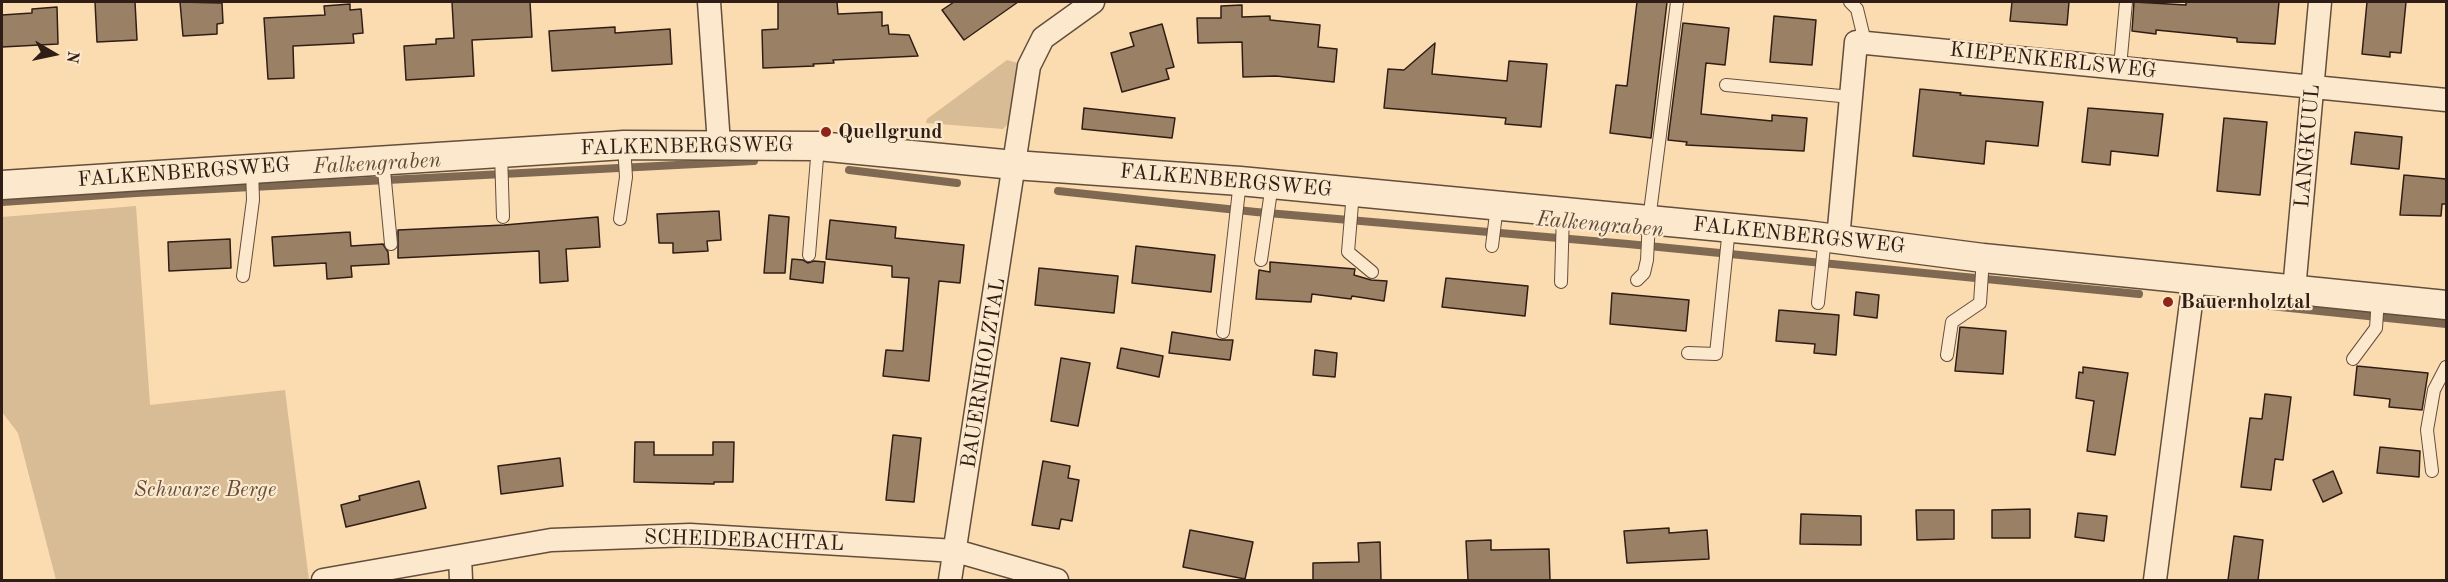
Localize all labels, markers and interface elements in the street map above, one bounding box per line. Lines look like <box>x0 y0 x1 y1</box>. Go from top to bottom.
north arrow <box>24 24 84 84</box>
street label: KIEPENKERLSWEG <box>1948 38 2158 84</box>
text: N <box>63 50 81 64</box>
street label: LANGKUUL <box>2290 83 2326 209</box>
place label: Quellgrund <box>838 119 943 145</box>
marker: Quellgrund <box>819 125 833 139</box>
street label: FALKENBERGSWEG <box>580 133 794 161</box>
water label: Falkengraben <box>312 147 442 181</box>
street label: FALKENBERGSWEG <box>77 153 291 193</box>
street label: FALKENBERGSWEG <box>1119 159 1333 203</box>
water label: Falkengraben <box>1535 206 1665 244</box>
street label: FALKENBERGSWEG <box>1692 212 1906 260</box>
street label: BAUERNHOLZTAL <box>956 276 1012 470</box>
place label: Bauernholztal <box>2180 289 2311 315</box>
marker: Bauernholztal <box>2161 295 2175 309</box>
park label: Schwarze Berge <box>134 477 276 503</box>
street label: SCHEIDEBACHTAL <box>644 525 844 557</box>

